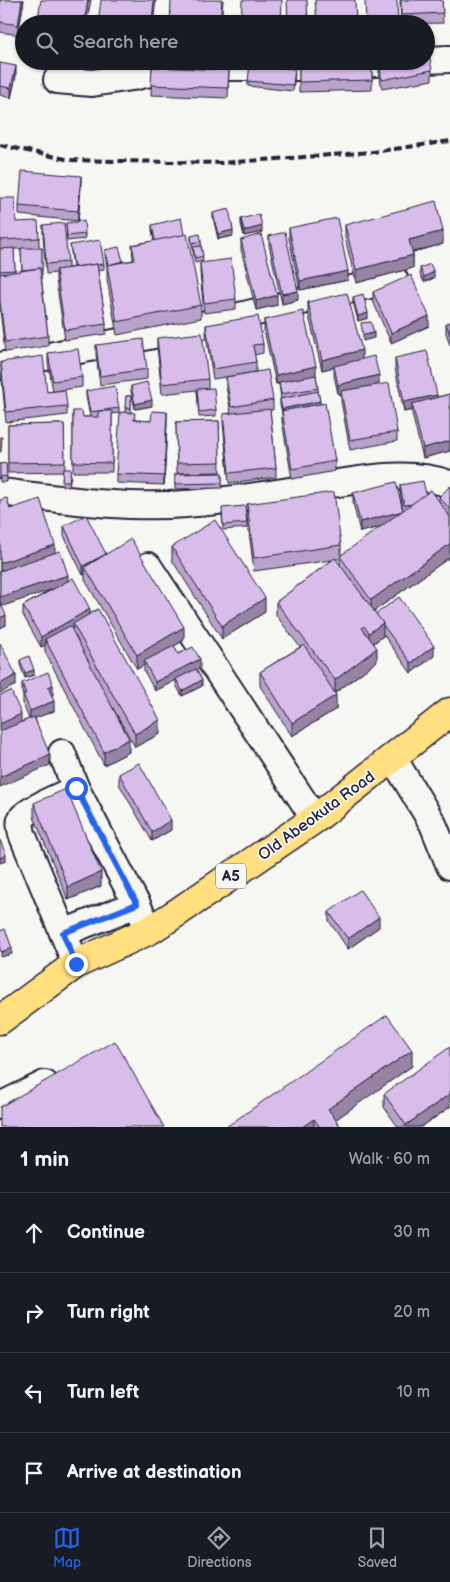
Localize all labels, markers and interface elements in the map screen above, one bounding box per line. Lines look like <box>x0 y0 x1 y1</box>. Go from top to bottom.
search box <box>15 15 435 70</box>
icon: search <box>33 29 61 57</box>
text: Search here <box>73 31 178 54</box>
street label: Old Abeokuta Road <box>255 767 379 865</box>
route start <box>65 777 88 800</box>
road number: A5 <box>216 864 246 888</box>
route end <box>65 953 88 976</box>
text: 1 min <box>20 1147 69 1172</box>
text: Walk · 60 m <box>349 1150 430 1169</box>
icon: ahead <box>20 1219 48 1247</box>
text: Continue <box>67 1221 145 1244</box>
text: 30 m <box>393 1223 430 1242</box>
icon: right <box>20 1299 48 1327</box>
text: Turn right <box>67 1301 150 1324</box>
text: 20 m <box>394 1303 430 1322</box>
icon: left <box>20 1379 48 1407</box>
text: Turn left <box>67 1381 139 1404</box>
text: 10 m <box>397 1383 430 1402</box>
icon: arrive <box>20 1459 48 1487</box>
text: Arrive at destination <box>67 1461 242 1484</box>
tab: Map <box>53 1524 81 1571</box>
tab: Directions <box>187 1524 252 1571</box>
tab: Saved <box>358 1524 397 1571</box>

